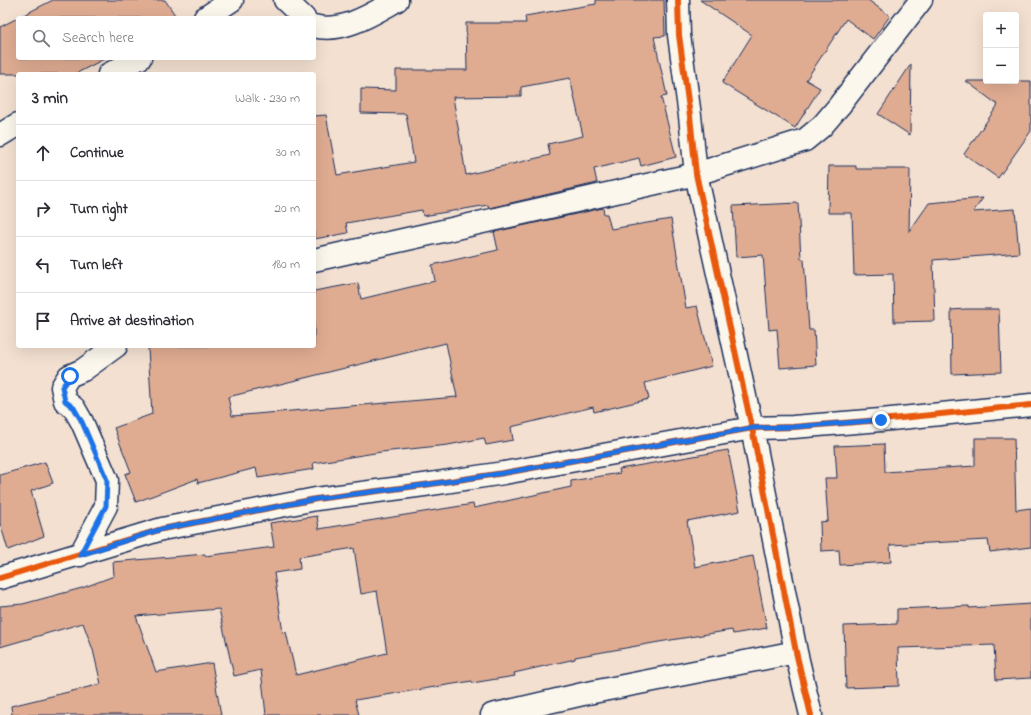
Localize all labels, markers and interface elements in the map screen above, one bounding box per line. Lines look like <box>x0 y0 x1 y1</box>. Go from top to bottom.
map controls <box>983 12 1019 84</box>
button: + <box>983 12 1019 48</box>
search box <box>16 16 316 60</box>
icon: search <box>30 27 52 49</box>
text: Search here <box>62 27 134 49</box>
button: − <box>983 48 1019 84</box>
text: 3 min <box>32 86 68 111</box>
text: Walk · 230 m <box>235 89 300 108</box>
icon: ahead <box>32 142 54 164</box>
text: Continue <box>70 142 124 164</box>
text: 30 m <box>276 143 300 162</box>
icon: right <box>32 198 54 220</box>
text: Turn right <box>70 198 128 220</box>
text: 20 m <box>275 199 300 218</box>
icon: left <box>32 254 54 276</box>
text: Turn left <box>70 254 123 276</box>
text: 180 m <box>272 255 300 274</box>
icon: arrive <box>32 310 54 332</box>
text: Arrive at destination <box>70 310 194 332</box>
route start <box>61 367 79 385</box>
route end <box>872 411 890 429</box>

